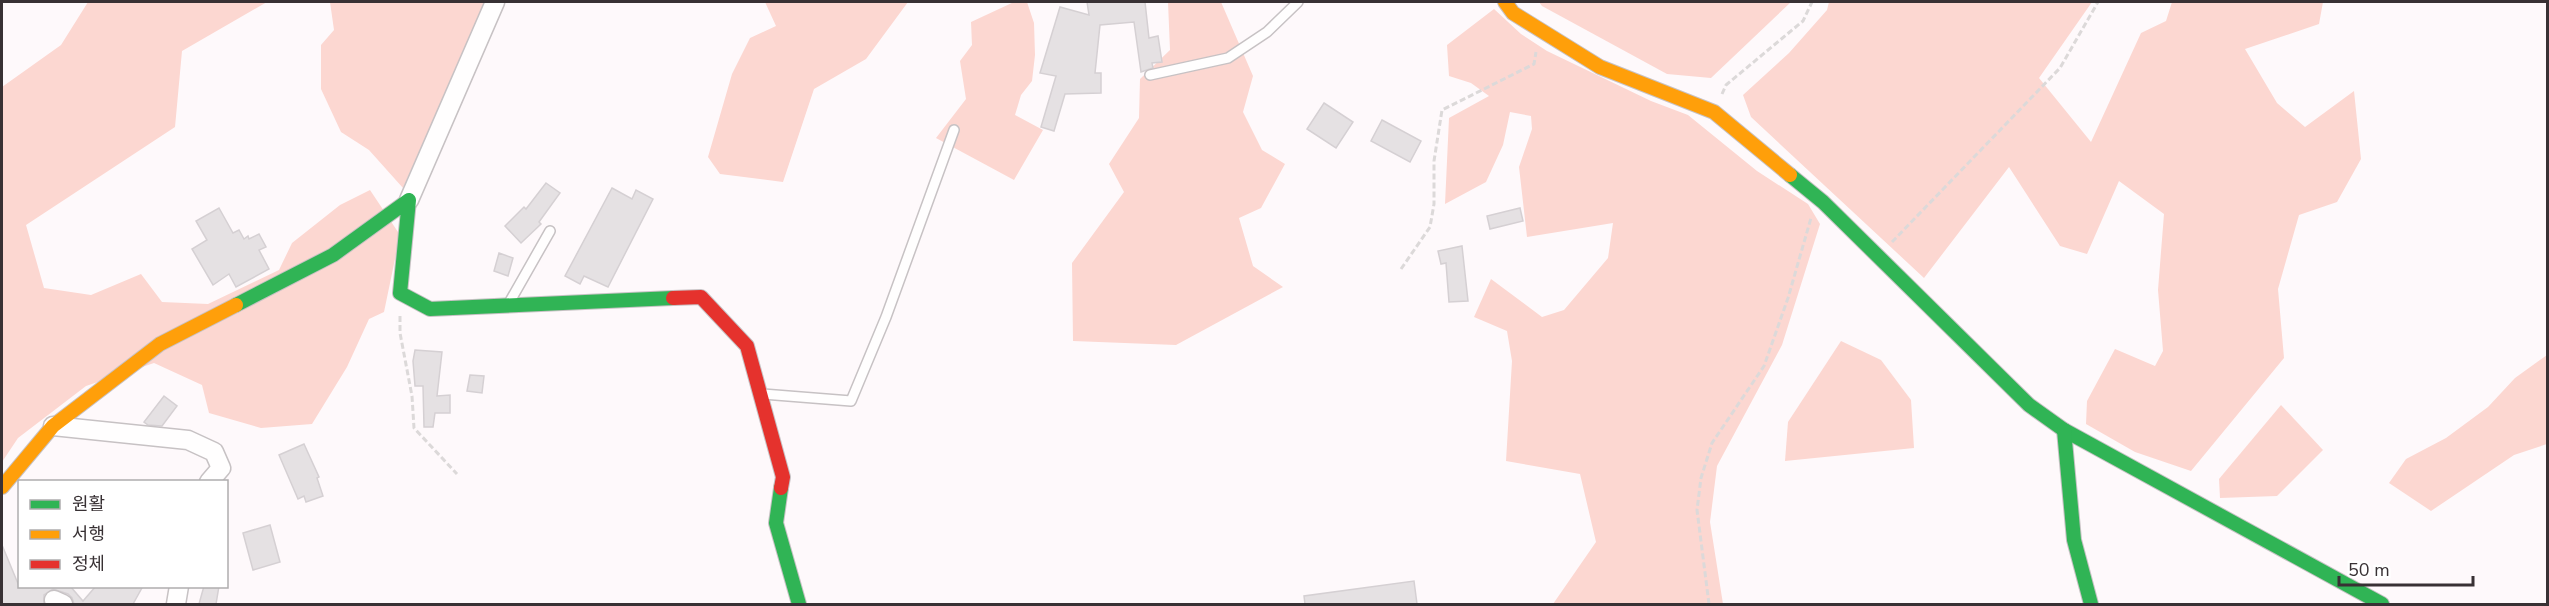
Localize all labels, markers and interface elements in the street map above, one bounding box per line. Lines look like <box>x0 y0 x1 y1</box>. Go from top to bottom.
legend <box>18 480 228 588</box>
text: 원활 <box>72 492 105 516</box>
text: 서행 <box>72 522 105 546</box>
scale bar <box>2339 549 2472 587</box>
text: 정체 <box>72 552 105 576</box>
text: 50 m <box>2348 558 2390 582</box>

